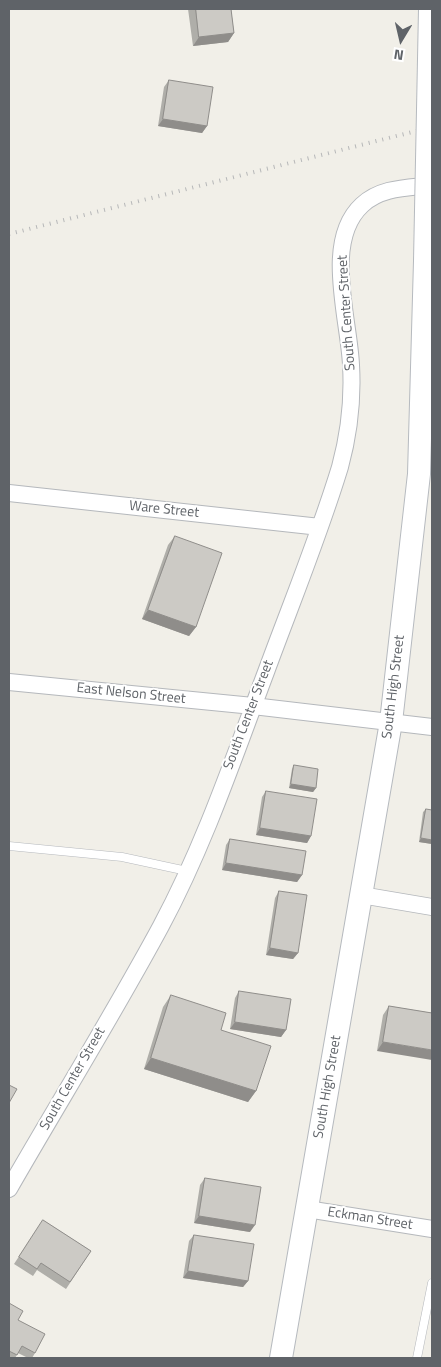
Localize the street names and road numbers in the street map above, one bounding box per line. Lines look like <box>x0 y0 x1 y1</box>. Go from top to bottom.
street label: South Center Street <box>335 255 359 371</box>
street label: Ware Street <box>128 498 200 522</box>
street label: South High Street <box>379 634 409 740</box>
street label: South Center Street <box>220 658 278 772</box>
street label: East Nelson Street <box>76 680 186 708</box>
street label: South Center Street <box>37 1025 109 1133</box>
street label: South High Street <box>311 1034 345 1140</box>
street label: Eckman Street <box>326 1204 414 1234</box>

